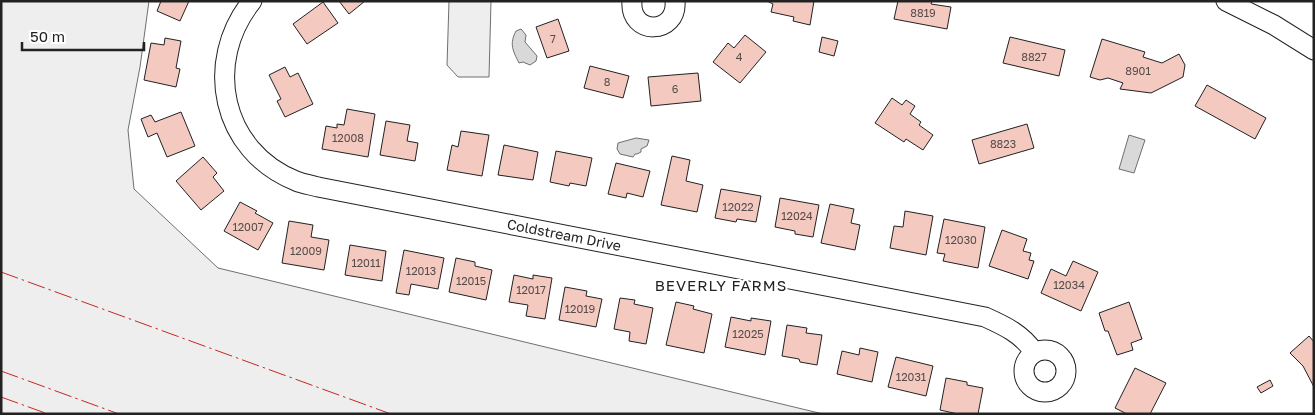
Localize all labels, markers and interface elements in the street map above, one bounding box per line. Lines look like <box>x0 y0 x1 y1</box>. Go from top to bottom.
house number: 8819 <box>910 6 936 19</box>
scale bar <box>22 20 145 52</box>
text: 50 m <box>30 27 65 45</box>
house number: 7 <box>550 32 556 45</box>
house number: 4 <box>736 50 743 63</box>
house number: 8827 <box>1021 50 1047 63</box>
house number: 8901 <box>1125 64 1151 77</box>
house number: 8 <box>604 75 611 88</box>
house number: 6 <box>672 82 679 95</box>
house number: 12008 <box>332 131 364 144</box>
house number: 8823 <box>990 137 1016 150</box>
house number: 12022 <box>722 200 754 213</box>
house number: 12024 <box>781 209 813 222</box>
street label: Coldstream Drive <box>506 215 623 254</box>
house number: 12007 <box>232 220 264 233</box>
house number: 12030 <box>945 233 977 246</box>
house number: 12009 <box>290 244 322 257</box>
house number: 12011 <box>351 256 381 269</box>
house number: 12013 <box>406 264 436 277</box>
house number: 12015 <box>456 274 486 287</box>
district label: BEVERLY FARMS <box>655 276 787 294</box>
house number: 12034 <box>1053 278 1085 291</box>
house number: 12017 <box>516 283 546 296</box>
house number: 12019 <box>565 302 595 315</box>
house number: 12025 <box>732 327 764 340</box>
house number: 12031 <box>896 370 926 383</box>

